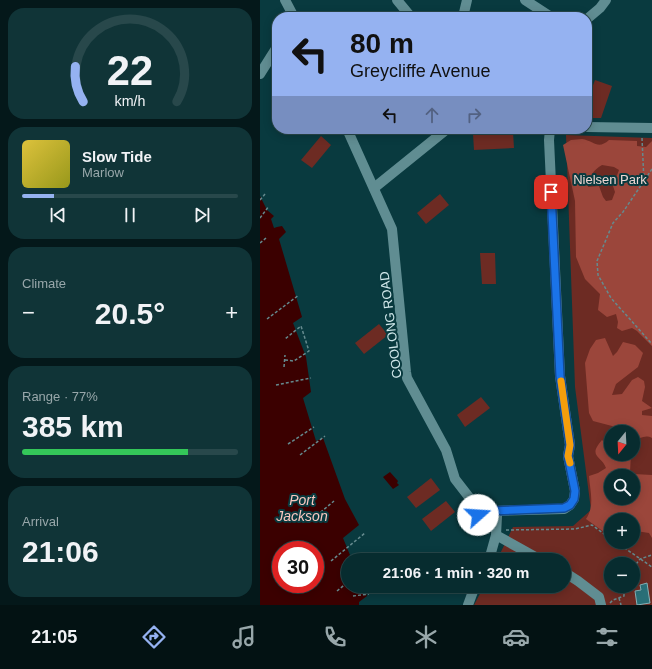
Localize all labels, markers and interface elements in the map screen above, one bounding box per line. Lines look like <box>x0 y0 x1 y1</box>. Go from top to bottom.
icon: left <box>284 28 336 80</box>
text: 80 m <box>350 28 414 59</box>
text: 22 <box>107 47 153 94</box>
text: Greycliffe Avenue <box>350 61 490 81</box>
text: km/h <box>115 92 146 108</box>
icon: left <box>379 104 401 126</box>
icon: ahead <box>421 104 443 126</box>
icon: right <box>463 104 485 126</box>
text: Slow Tide <box>82 148 152 165</box>
text: Marlow <box>82 165 124 180</box>
park label: Nielsen Park <box>573 172 647 187</box>
pin <box>534 175 568 209</box>
icon: arrive <box>540 181 562 203</box>
icon: previous <box>47 204 69 226</box>
icon: pause <box>119 204 141 226</box>
icon: next <box>191 204 213 226</box>
street label: COOLONG ROAD <box>376 271 404 379</box>
text: Climate <box>22 276 66 291</box>
text: 20.5° <box>95 297 165 330</box>
text: − <box>22 300 35 325</box>
text: + <box>225 300 238 325</box>
text: Range · 77% <box>22 389 98 404</box>
text: 385 km <box>22 410 124 443</box>
north arrow <box>604 425 640 461</box>
map controls <box>604 425 640 593</box>
button: search <box>604 469 640 505</box>
water label: Port Jackson <box>275 492 328 524</box>
position arrow <box>457 494 499 536</box>
button: + <box>604 513 640 549</box>
text: Arrival <box>22 514 59 529</box>
text: 21:06 <box>22 535 99 568</box>
speed limit sign: 30 <box>272 541 324 593</box>
button: − <box>604 557 640 593</box>
text: 21:06 · 1 min · 320 m <box>383 564 529 581</box>
icon: directions <box>140 623 168 651</box>
icon: music <box>230 623 258 651</box>
icon: phone <box>321 623 349 651</box>
icon: climate <box>412 623 440 651</box>
icon: car <box>502 623 530 651</box>
icon: filters <box>593 623 621 651</box>
text: 21:05 <box>31 627 77 647</box>

